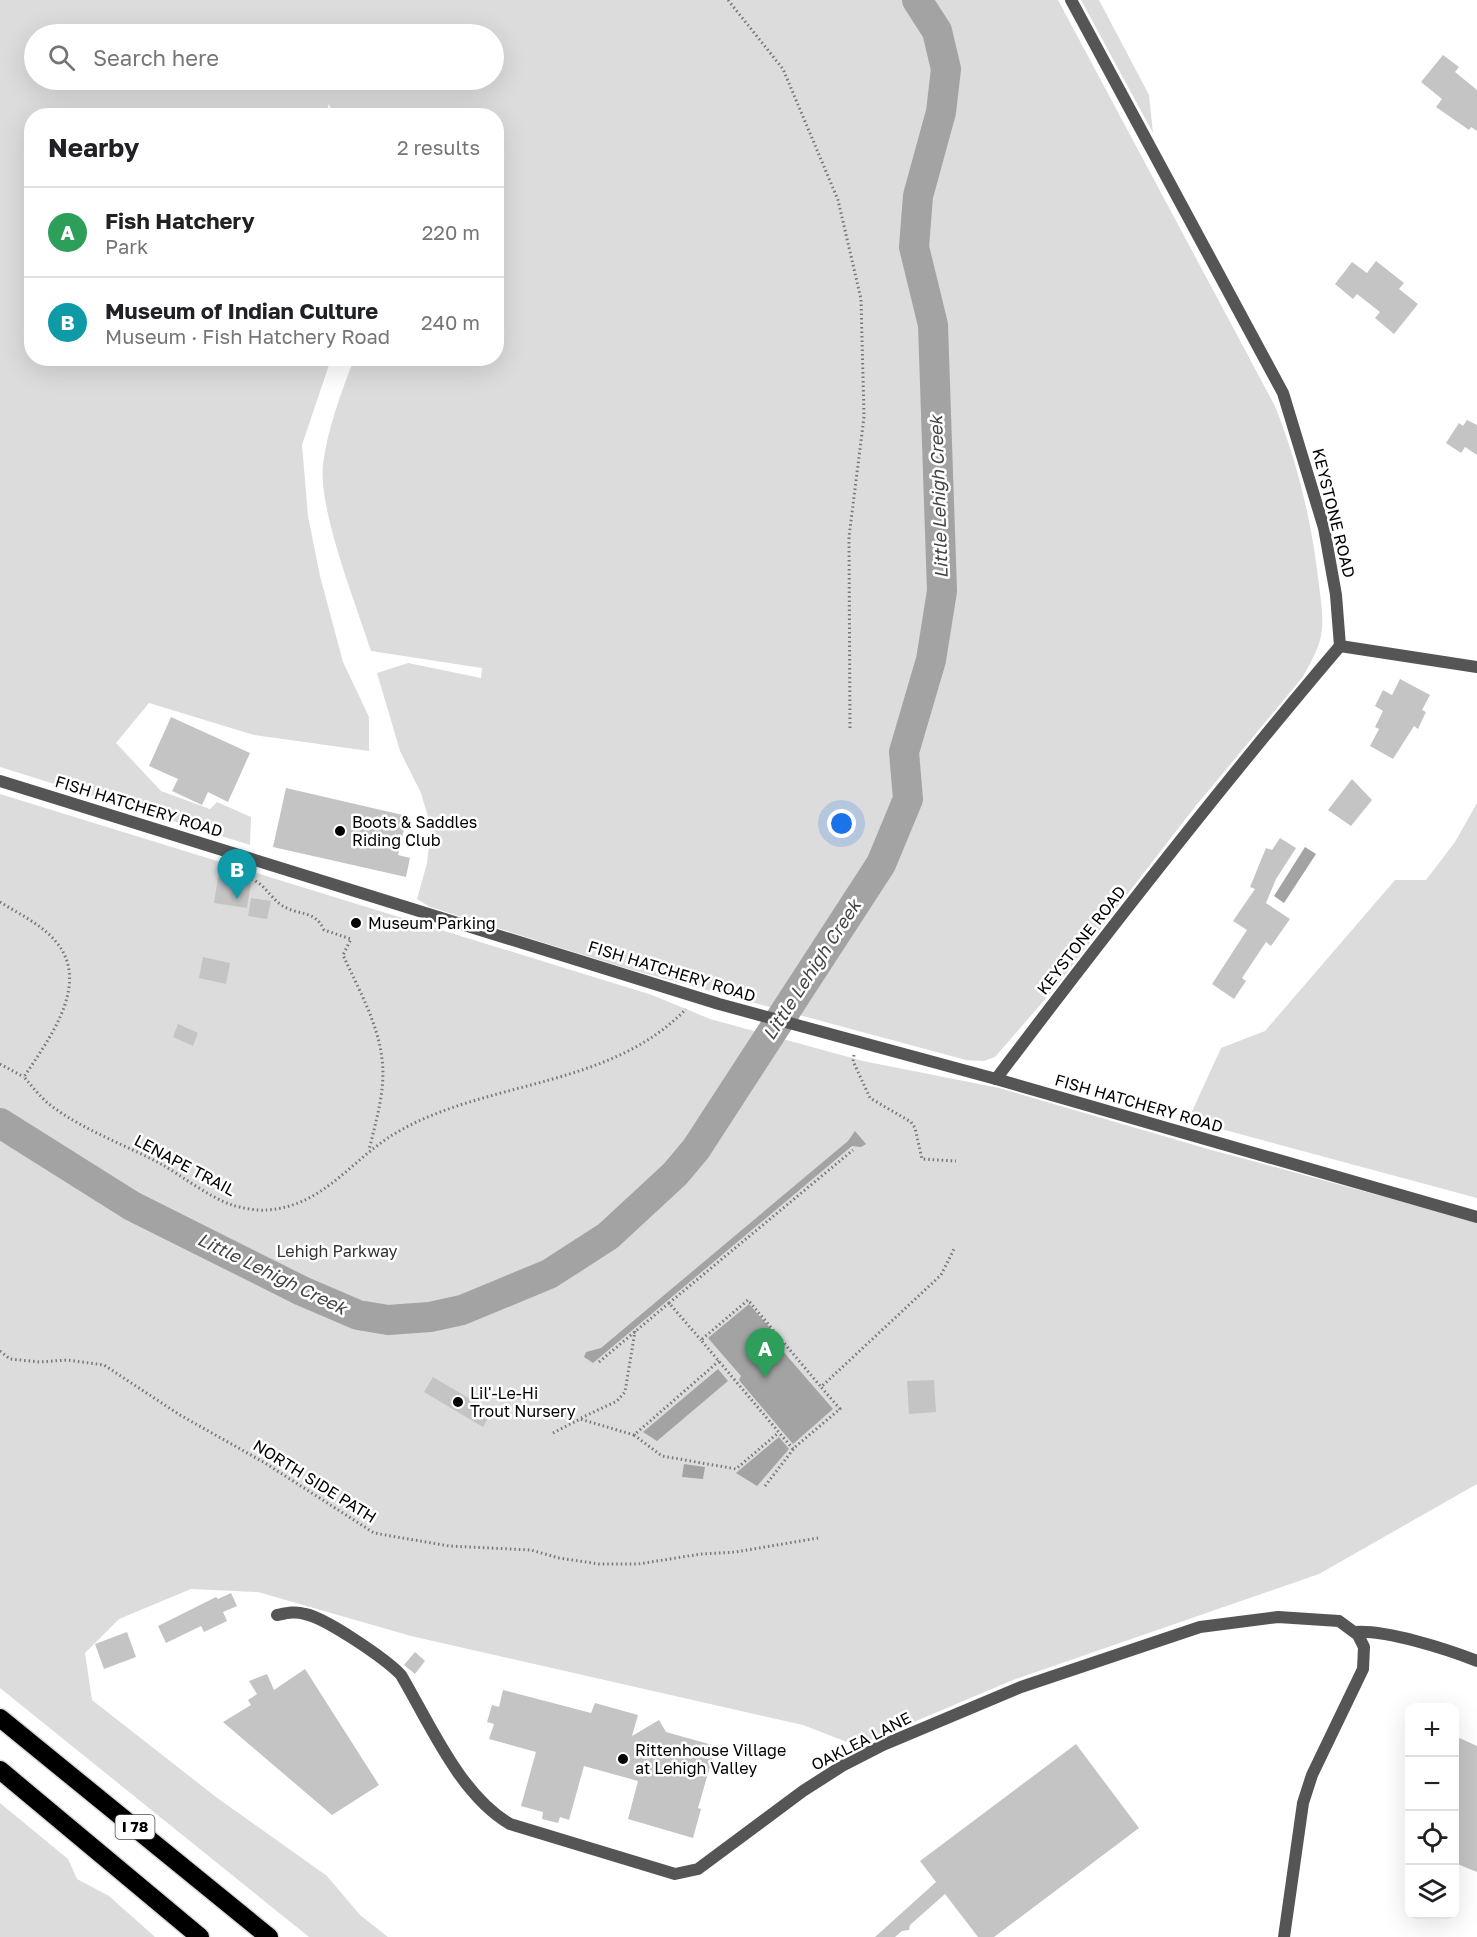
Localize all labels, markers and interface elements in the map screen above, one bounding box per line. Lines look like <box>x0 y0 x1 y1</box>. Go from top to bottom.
search box <box>24 24 504 90</box>
icon: search <box>45 41 78 74</box>
text: Search here <box>93 44 219 71</box>
text: Nearby <box>48 132 139 163</box>
text: 2 results <box>397 135 480 159</box>
text: Fish Hatchery <box>105 207 255 234</box>
text: A <box>60 220 75 244</box>
text: 220 m <box>422 220 480 244</box>
text: Park <box>105 234 148 258</box>
text: Museum of Indian Culture <box>105 297 378 324</box>
text: B <box>60 310 75 334</box>
text: 240 m <box>421 310 480 334</box>
text: Museum · Fish Hatchery Road <box>105 324 390 348</box>
water label: Little Lehigh Creek <box>924 413 952 579</box>
street label: KEYSTONE ROAD <box>1308 446 1360 580</box>
street label: FISH HATCHERY ROAD <box>53 771 225 841</box>
your location <box>827 809 856 838</box>
place label: Boots & Saddles Riding Club <box>352 812 477 850</box>
marker: Boots & Saddles Riding Club <box>333 824 347 838</box>
pin: B <box>218 850 256 899</box>
street label: KEYSTONE ROAD <box>1032 882 1130 998</box>
water label: Little Lehigh Creek <box>758 894 866 1044</box>
place label: Museum Parking <box>368 913 496 933</box>
marker: Museum Parking <box>349 916 363 930</box>
street label: FISH HATCHERY ROAD <box>586 936 758 1006</box>
street label: FISH HATCHERY ROAD <box>1053 1069 1225 1137</box>
street label: LENAPE TRAIL <box>131 1130 239 1200</box>
water label: Little Lehigh Creek <box>194 1227 352 1320</box>
park label: Lehigh Parkway <box>276 1241 398 1261</box>
pin: A <box>746 1328 784 1378</box>
place label: Lil'-Le-Hi Trout Nursery <box>470 1383 576 1421</box>
marker: Lil'-Le-Hi Trout Nursery <box>451 1395 465 1409</box>
street label: NORTH SIDE PATH <box>250 1435 380 1527</box>
map controls <box>1405 1703 1459 1919</box>
button: + <box>1405 1703 1459 1757</box>
street label: OAKLEA LANE <box>808 1707 914 1775</box>
place label: Rittenhouse Village at Lehigh Valley <box>635 1740 786 1778</box>
marker: Rittenhouse Village at Lehigh Valley <box>616 1752 630 1766</box>
button: − <box>1405 1757 1459 1811</box>
button: locate <box>1405 1811 1459 1865</box>
road number: I 78 <box>116 1815 154 1839</box>
button: layers <box>1405 1865 1459 1919</box>

